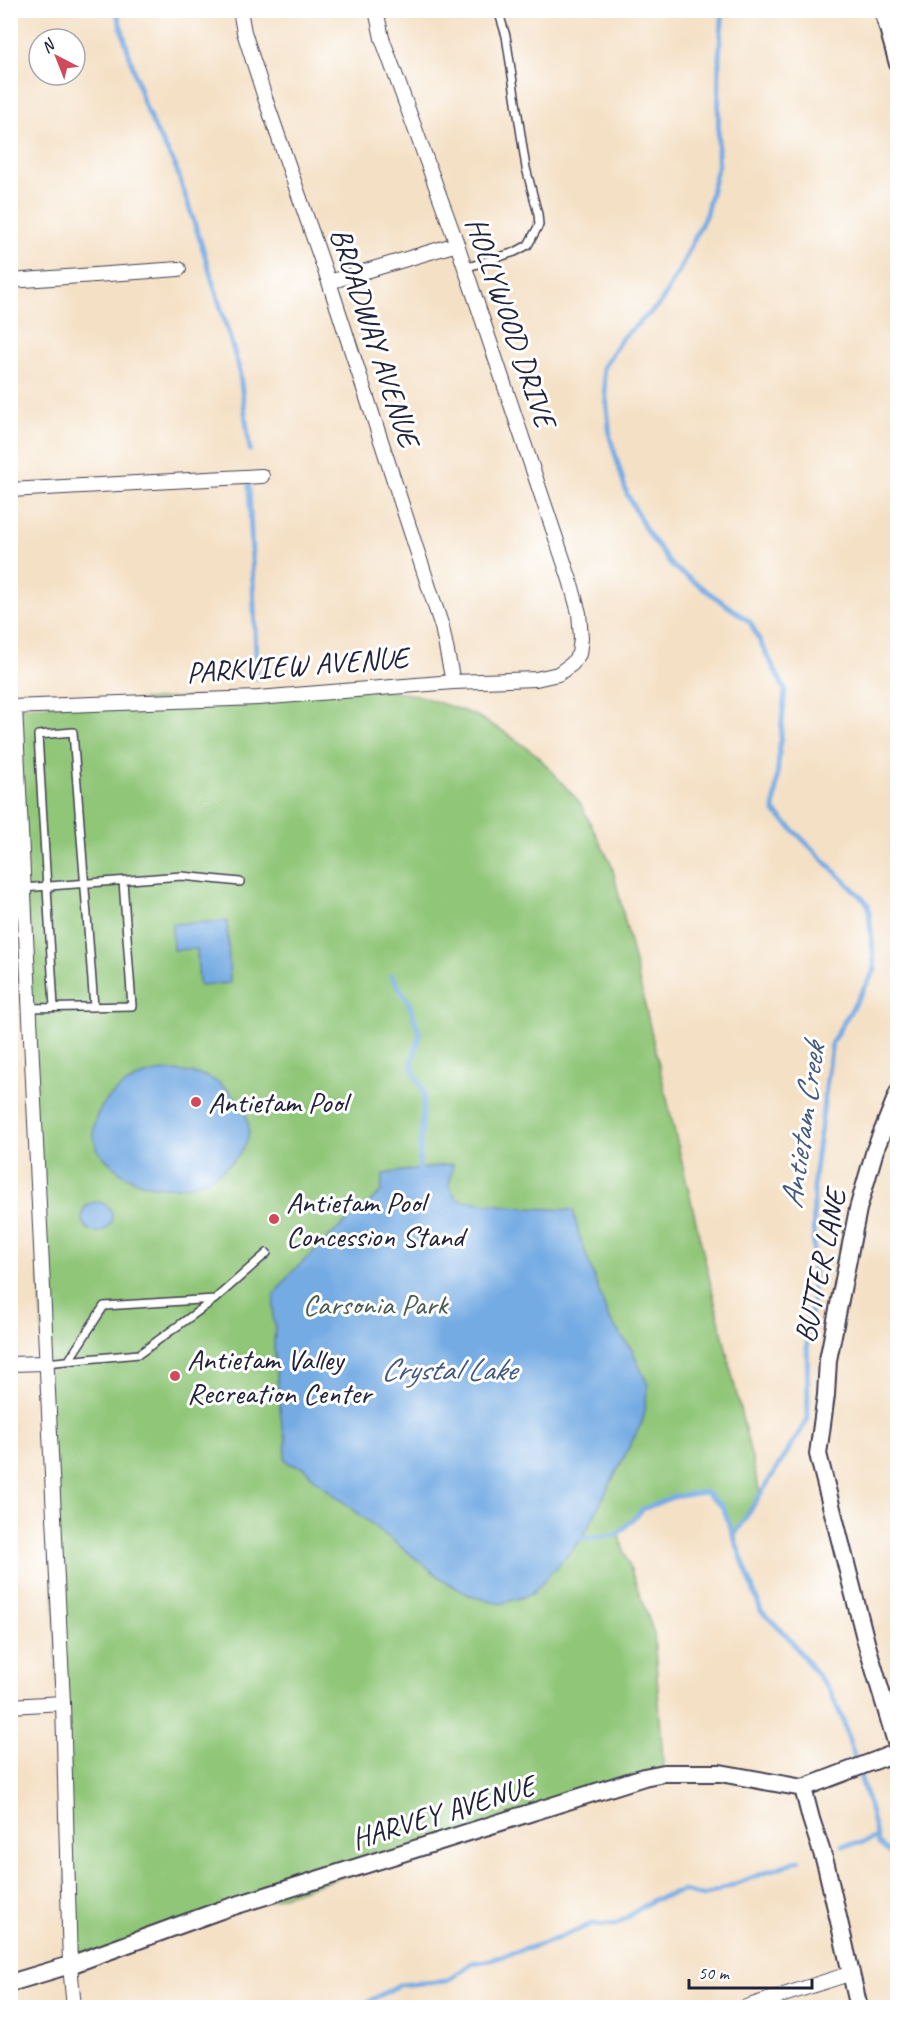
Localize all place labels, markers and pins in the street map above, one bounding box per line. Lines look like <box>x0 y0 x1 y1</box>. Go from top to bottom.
place label: Antietam Pool <box>208 1083 352 1121</box>
marker: Antietam Pool <box>189 1095 203 1109</box>
place label: Antietam Pool Concession Stand <box>286 1183 468 1255</box>
marker: Antietam Pool Concession Stand <box>267 1212 281 1226</box>
place label: Antietam Valley Recreation Center <box>187 1340 374 1412</box>
marker: Antietam Valley Recreation Center <box>168 1369 182 1383</box>

